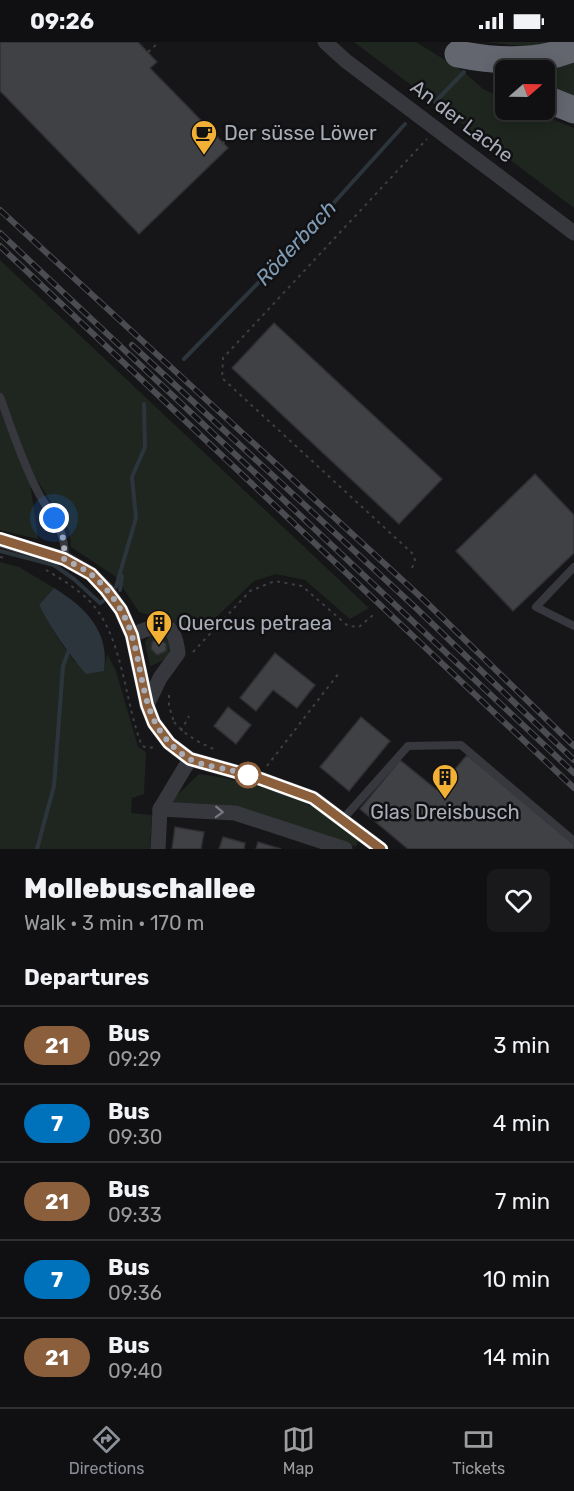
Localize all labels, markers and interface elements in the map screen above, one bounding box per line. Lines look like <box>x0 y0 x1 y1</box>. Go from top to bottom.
text: 09:26 <box>30 8 94 35</box>
north arrow <box>495 60 555 120</box>
map controls <box>495 60 555 120</box>
street label: An der Lache <box>406 75 518 167</box>
cafe icon: Der süsse Löwer <box>189 118 219 156</box>
place label: Der süsse Löwer <box>224 121 377 145</box>
water label: Röderbach <box>250 195 341 290</box>
your location <box>39 503 69 533</box>
building icon: Quercus petraea <box>144 608 174 646</box>
place label: Quercus petraea <box>178 611 332 635</box>
unlabelled marker <box>235 762 261 788</box>
building icon: Glas Dreisbusch <box>430 762 460 800</box>
place label: Glas Dreisbusch <box>370 800 520 824</box>
one-way arrow <box>214 806 223 819</box>
button: heart <box>487 869 550 932</box>
text: Mollebuschallee <box>24 872 256 905</box>
text: Walk · 3 min · 170 m <box>24 911 204 935</box>
text: Departures <box>24 964 149 991</box>
text: Bus <box>108 1020 150 1047</box>
text: 3 min <box>493 1032 550 1059</box>
text: 21 <box>45 1033 69 1058</box>
text: 09:29 <box>108 1047 161 1071</box>
text: Bus <box>108 1098 150 1125</box>
text: 4 min <box>493 1110 550 1137</box>
text: 7 <box>51 1111 63 1136</box>
text: 09:30 <box>108 1125 162 1149</box>
text: Bus <box>108 1176 150 1203</box>
text: 7 min <box>495 1188 550 1215</box>
text: 21 <box>45 1189 69 1214</box>
text: 09:33 <box>108 1203 162 1227</box>
text: Bus <box>108 1254 150 1281</box>
text: 10 min <box>483 1266 550 1293</box>
text: 7 <box>51 1267 63 1292</box>
text: 09:36 <box>108 1281 162 1305</box>
text: Bus <box>108 1332 150 1359</box>
text: 14 min <box>483 1344 550 1371</box>
text: 21 <box>45 1345 69 1370</box>
text: 09:40 <box>108 1359 163 1383</box>
tab: Directions <box>69 1423 144 1478</box>
tab: Map <box>282 1423 315 1478</box>
tab: Tickets <box>452 1423 505 1478</box>

